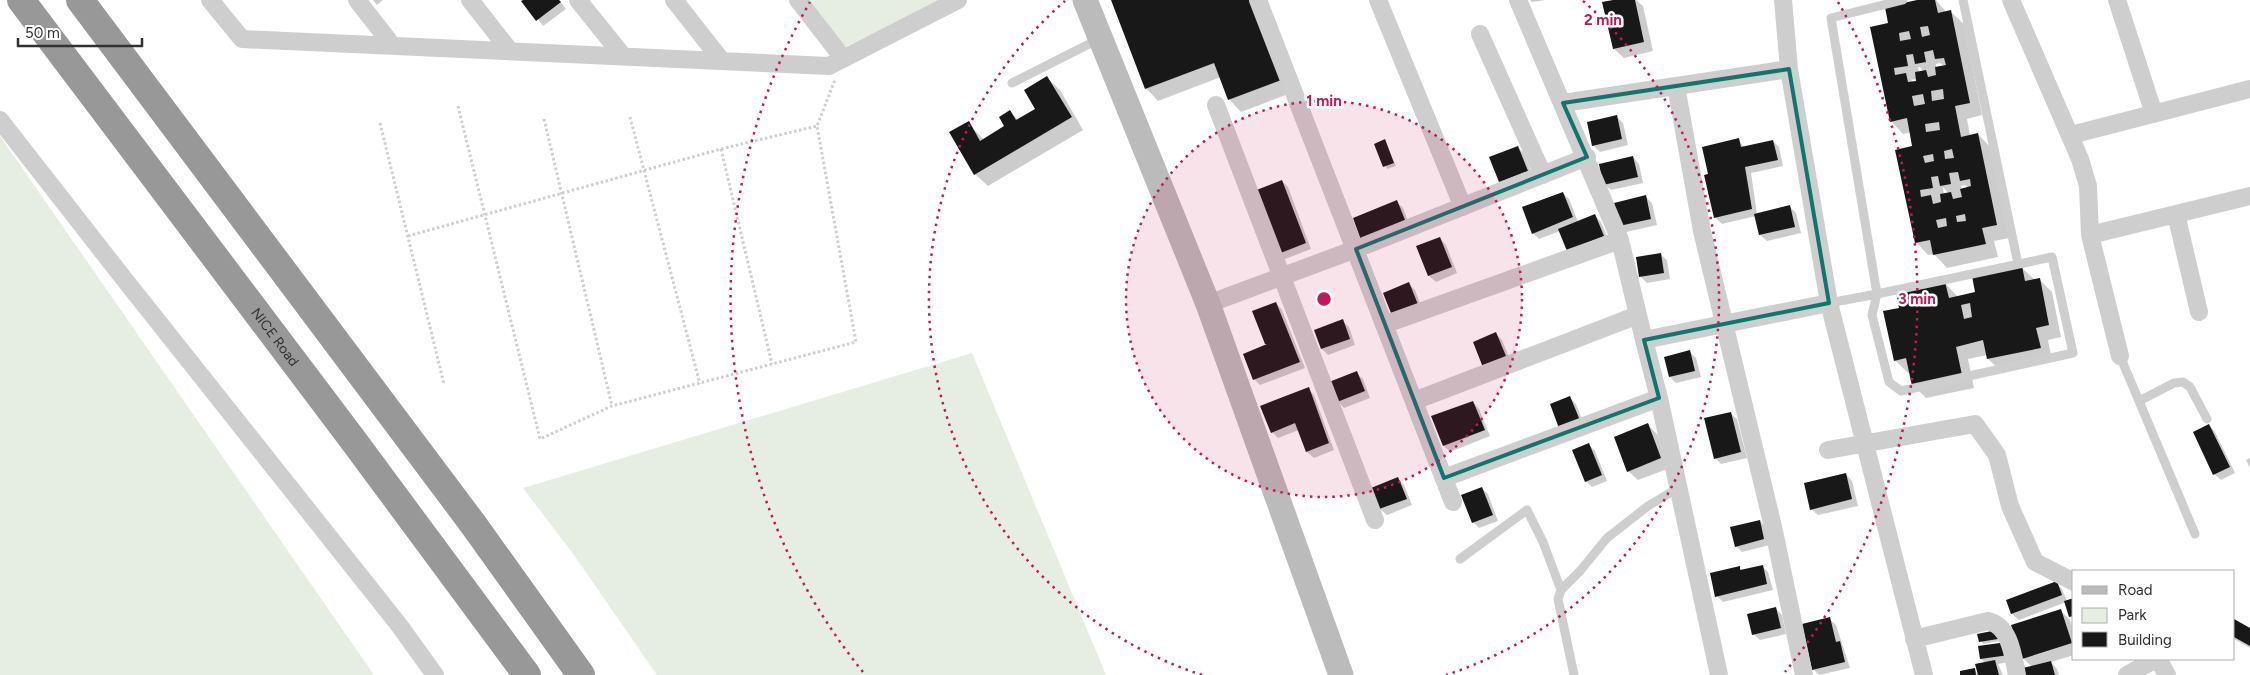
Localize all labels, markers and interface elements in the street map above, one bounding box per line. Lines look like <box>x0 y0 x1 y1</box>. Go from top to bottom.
text: 2 min <box>1584 11 1622 29</box>
scale bar <box>18 15 141 47</box>
text: 50 m <box>25 24 60 42</box>
text: 1 min <box>1306 92 1342 110</box>
centre of rings <box>1315 290 1333 308</box>
text: 3 min <box>1898 290 1936 308</box>
street label: NICE Road <box>248 304 303 369</box>
legend <box>2072 570 2235 660</box>
text: Road <box>2118 581 2153 599</box>
text: Park <box>2118 606 2147 624</box>
text: Building <box>2118 631 2172 649</box>

